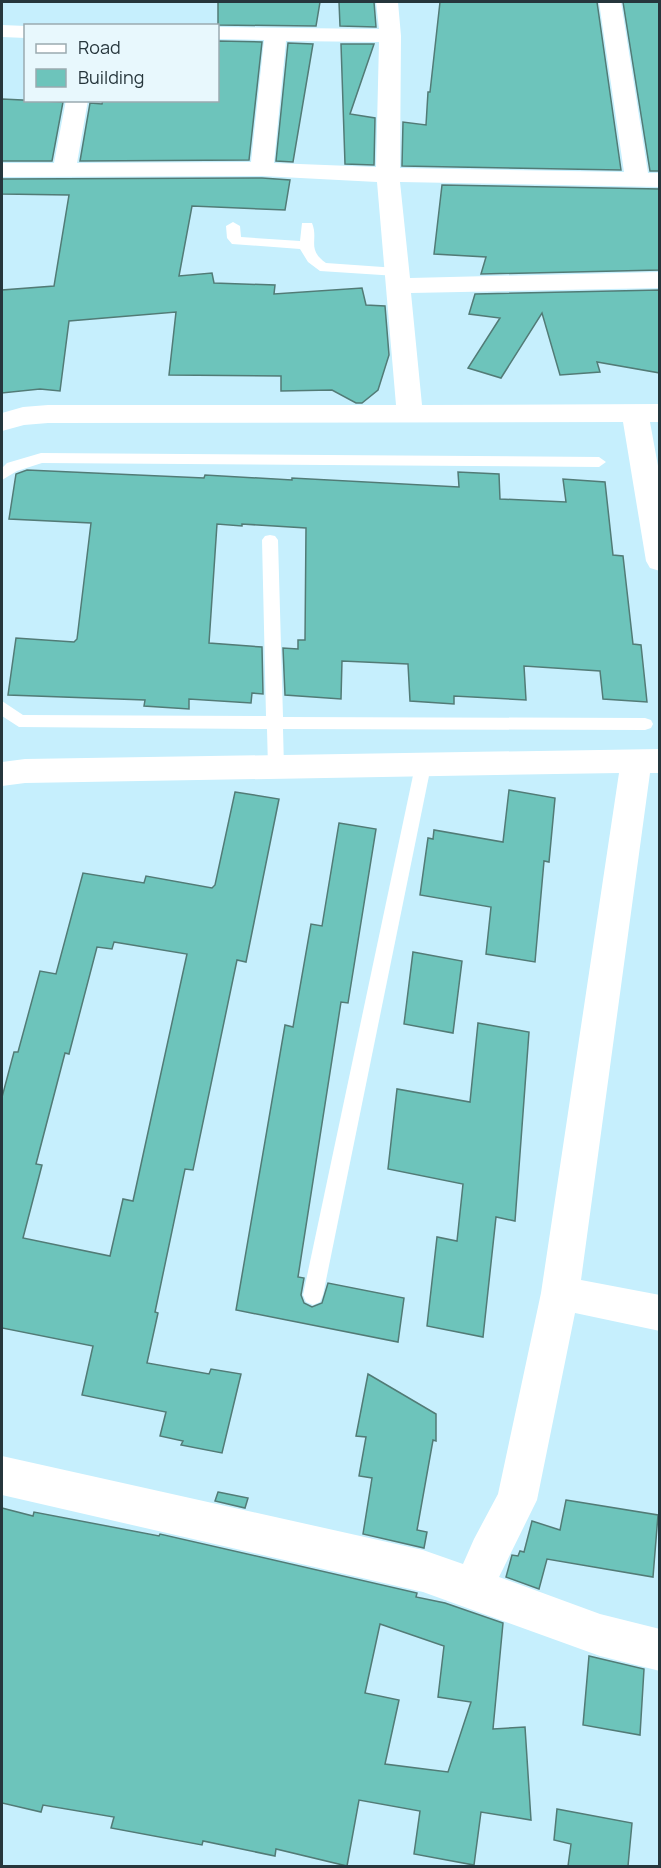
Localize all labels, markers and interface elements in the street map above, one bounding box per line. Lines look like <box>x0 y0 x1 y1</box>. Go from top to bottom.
legend <box>24 24 219 102</box>
text: Road <box>78 35 121 59</box>
text: Building <box>78 65 144 89</box>

